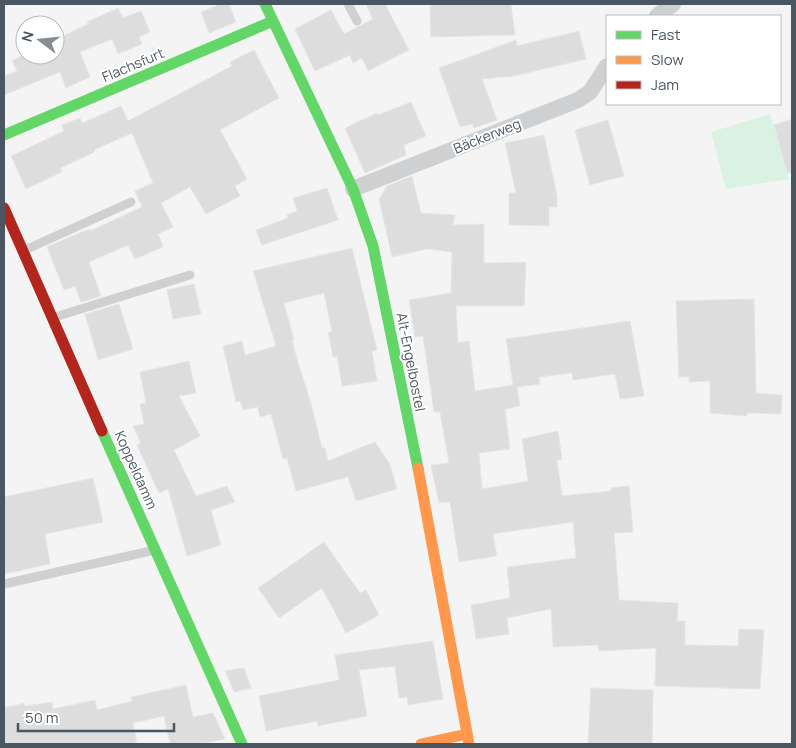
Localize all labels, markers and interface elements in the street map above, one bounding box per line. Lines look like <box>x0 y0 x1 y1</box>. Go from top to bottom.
north arrow <box>15 15 65 65</box>
legend <box>606 15 781 105</box>
text: Fast <box>651 24 680 45</box>
text: N <box>17 29 38 44</box>
street label: Flachsfurt <box>99 43 167 86</box>
text: Slow <box>651 49 684 70</box>
text: Jam <box>651 74 679 95</box>
street label: Bäckerweg <box>450 113 523 158</box>
street label: Alt-Engelbostel <box>393 311 430 413</box>
street label: Koppeldamm <box>111 428 162 512</box>
scale bar <box>18 700 174 732</box>
text: 50 m <box>25 707 59 728</box>

